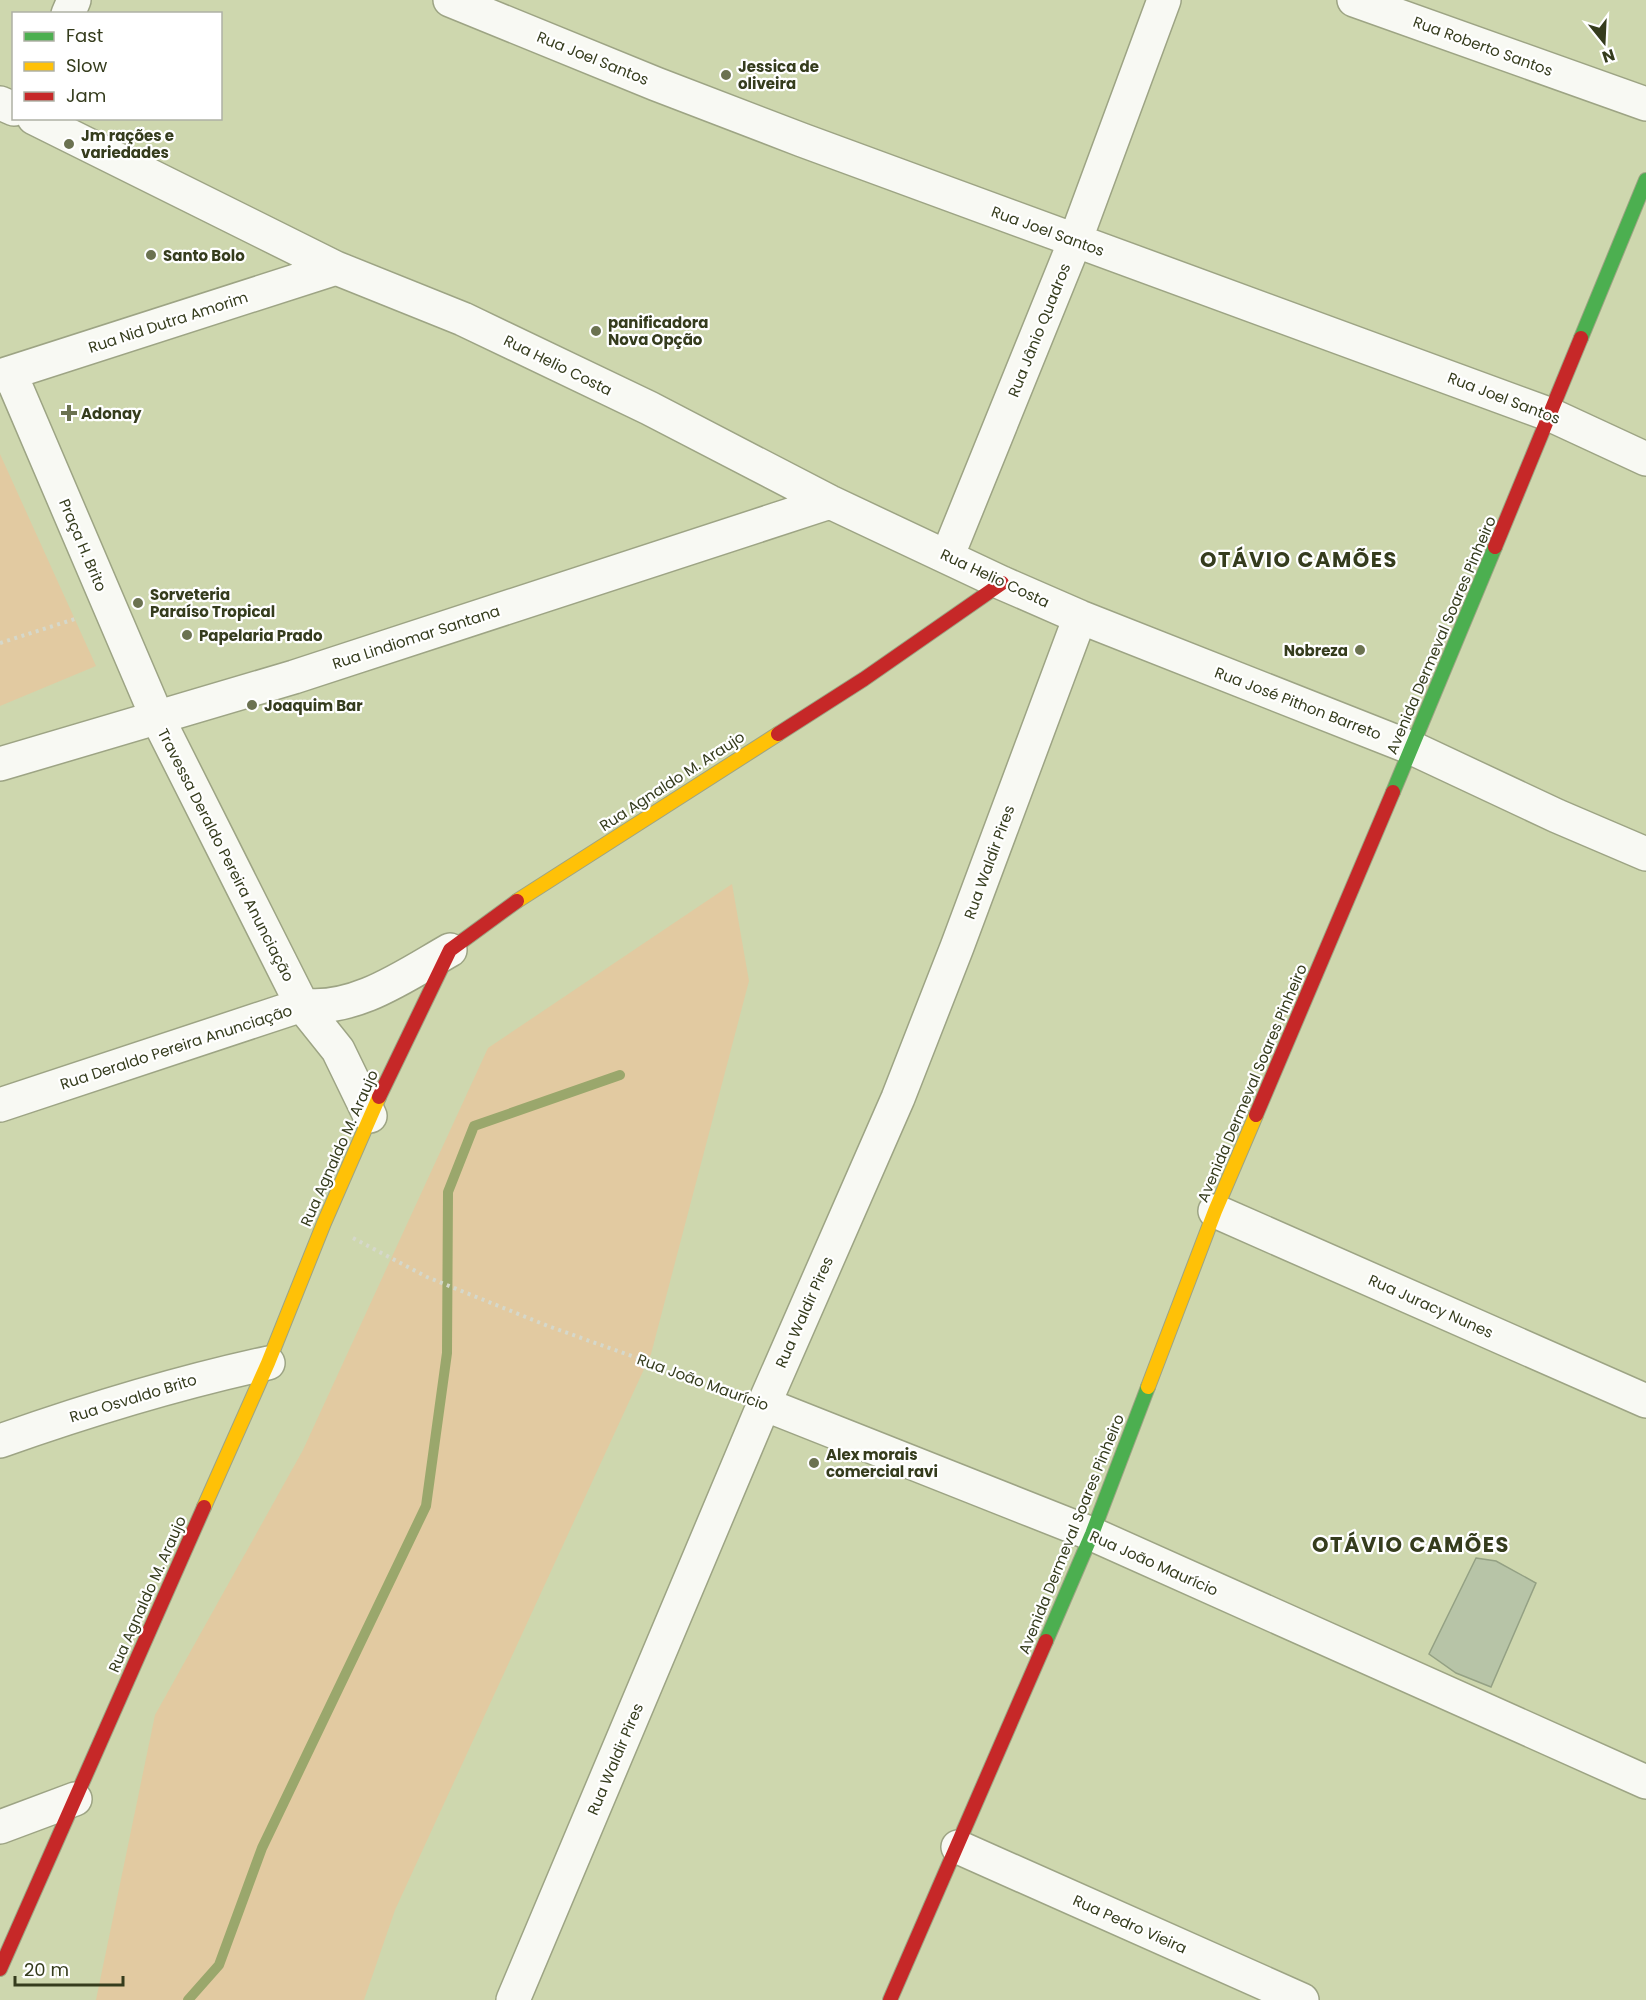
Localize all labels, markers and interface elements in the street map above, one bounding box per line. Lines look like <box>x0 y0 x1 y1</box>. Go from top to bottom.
street label: Rua Roberto Santos <box>1410 11 1556 81</box>
legend <box>12 12 222 120</box>
north arrow <box>1574 12 1634 72</box>
text: Fast <box>66 23 103 48</box>
street label: Rua Joel Santos <box>534 26 652 90</box>
text: N <box>1599 43 1618 69</box>
text: Slow <box>66 53 108 78</box>
place label: Jessica de oliveira <box>738 56 819 94</box>
marker: Jessica de oliveira <box>719 68 733 82</box>
text: Jam <box>66 83 106 108</box>
place label: Jm rações e variedades <box>81 125 174 163</box>
marker: Jm rações e variedades <box>62 137 76 151</box>
street label: Rua Joel Santos <box>989 201 1108 261</box>
place label: Santo Bolo <box>163 245 245 266</box>
marker: Santo Bolo <box>144 248 158 262</box>
street label: Rua Jânio Quadros <box>1003 260 1076 400</box>
street label: Rua Nid Dutra Amorim <box>86 286 250 358</box>
place label: panificadora Nova Opção <box>608 312 708 350</box>
marker: panificadora Nova Opção <box>589 324 603 338</box>
street label: Rua Helio Costa <box>500 330 616 400</box>
street label: Rua Joel Santos <box>1445 367 1563 429</box>
place label: Adonay <box>81 403 142 424</box>
marker: Adonay <box>62 406 76 420</box>
street label: Praça H. Brito <box>54 495 112 595</box>
street label: Avenida Dermeval Soares Pinheiro <box>1381 513 1501 757</box>
street label: Rua Helio Costa <box>937 544 1053 612</box>
district label: OTÁVIO CAMÕES <box>1200 545 1398 574</box>
place label: Sorveteria Paraíso Tropical <box>150 584 275 622</box>
marker: Sorveteria Paraíso Tropical <box>131 596 145 610</box>
street label: Rua Lindiomar Santana <box>329 600 503 674</box>
place label: Papelaria Prado <box>199 625 323 646</box>
marker: Papelaria Prado <box>180 628 194 642</box>
place label: Nobreza <box>1284 640 1348 661</box>
marker: Nobreza <box>1353 643 1367 657</box>
street label: Rua José Pithon Barreto <box>1212 661 1384 745</box>
place label: Joaquim Bar <box>264 695 363 716</box>
marker: Joaquim Bar <box>245 698 259 712</box>
street label: Travessa Deraldo Pereira Anunciação <box>153 725 299 985</box>
street label: Rua Agnaldo M. Araujo <box>595 726 749 836</box>
street label: Rua Waldir Pires <box>959 802 1019 922</box>
street label: Avenida Dermeval Soares Pinheiro <box>1192 961 1312 1205</box>
street label: Rua Deraldo Pereira Anunciação <box>57 999 295 1095</box>
street label: Rua Agnaldo M. Araujo <box>295 1066 383 1230</box>
street label: Rua Waldir Pires <box>770 1253 838 1371</box>
street label: Rua Juracy Nunes <box>1365 1269 1497 1343</box>
street label: Rua João Maurício <box>634 1348 772 1416</box>
street label: Rua Osvaldo Brito <box>67 1369 199 1427</box>
street label: Avenida Dermeval Soares Pinheiro <box>1013 1411 1129 1657</box>
place label: Alex morais comercial ravi <box>826 1444 938 1482</box>
marker: Alex morais comercial ravi <box>807 1456 821 1470</box>
street label: Rua Agnaldo M. Araujo <box>103 1512 191 1676</box>
street label: Rua João Maurício <box>1086 1525 1222 1601</box>
district label: OTÁVIO CAMÕES <box>1312 1530 1510 1559</box>
street label: Rua Waldir Pires <box>582 1700 648 1818</box>
street label: Rua Pedro Vieira <box>1070 1889 1190 1959</box>
scale bar <box>15 1949 123 1987</box>
text: 20 m <box>24 1957 69 1982</box>

